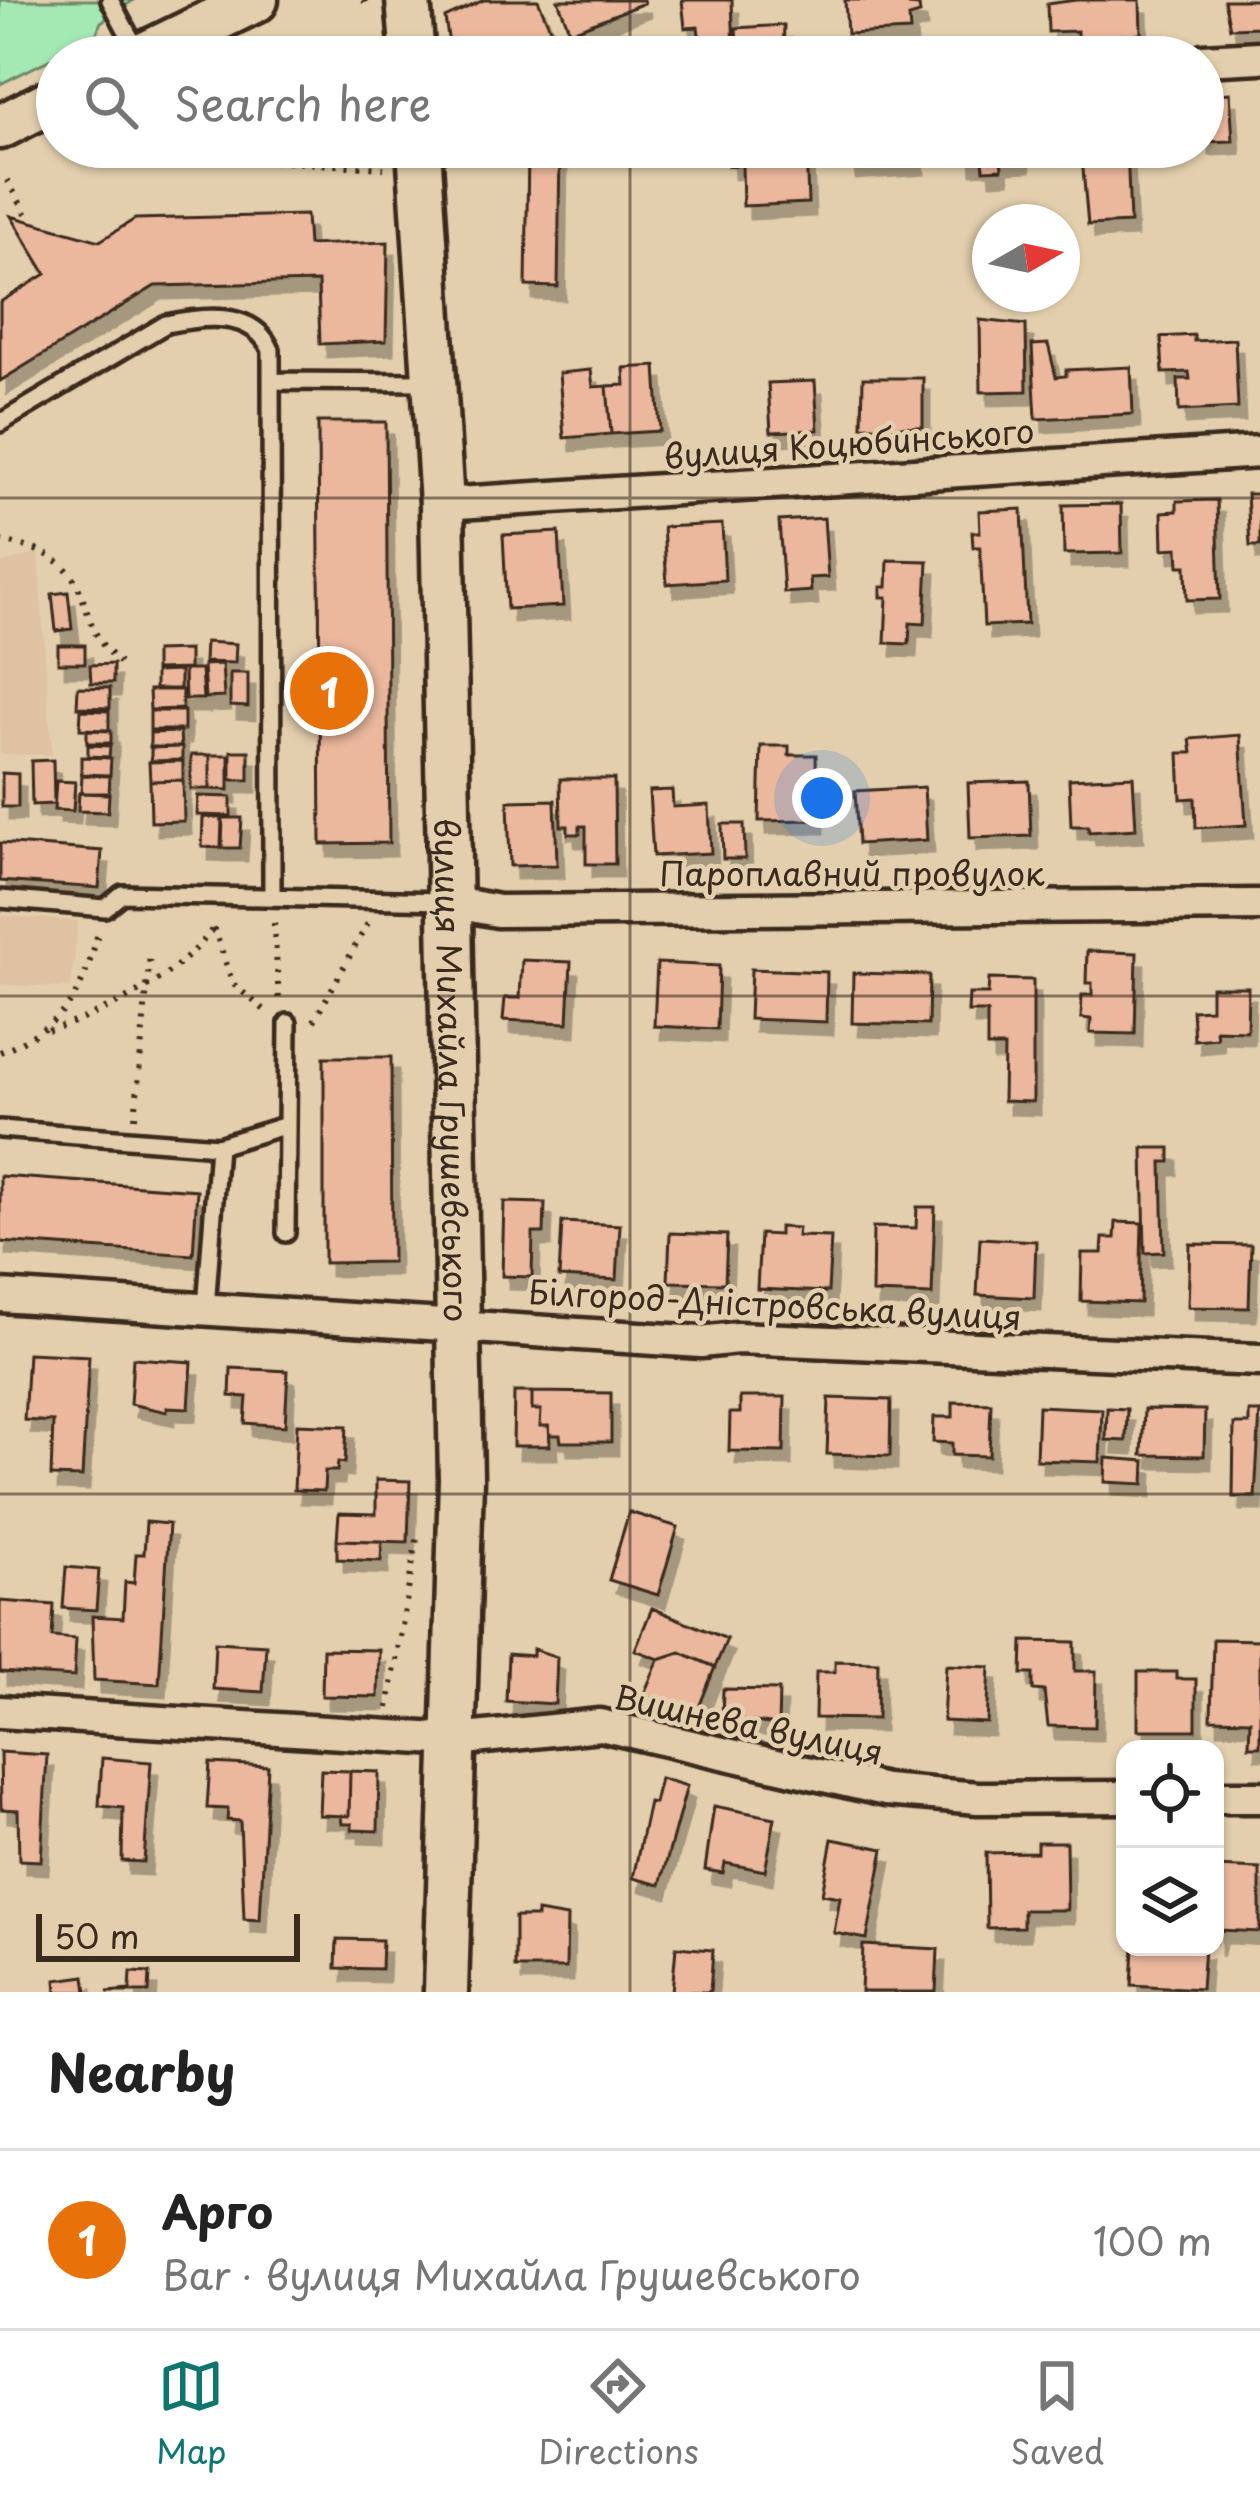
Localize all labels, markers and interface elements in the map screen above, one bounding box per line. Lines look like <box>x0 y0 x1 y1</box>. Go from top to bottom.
search box <box>36 36 1224 168</box>
text: Search here <box>174 68 431 136</box>
icon: search <box>78 69 144 135</box>
north arrow <box>972 204 1080 312</box>
street label: вулиця Коцюбинського <box>662 404 1036 480</box>
pin: 1 <box>290 646 368 736</box>
your location <box>792 768 852 828</box>
street label: вулиця Михайла Грушевського <box>423 818 483 1323</box>
street label: Пароплавний провулок <box>659 847 1045 897</box>
street label: Білгород-Дністровська вулиця <box>527 1265 1023 1341</box>
street label: Вишнева вулиця <box>610 1670 888 1776</box>
map controls <box>1116 1740 1224 1956</box>
button: locate <box>1116 1740 1224 1848</box>
button: layers <box>1116 1848 1224 1956</box>
scale bar <box>36 1908 300 1961</box>
text: 50 m <box>54 1910 140 1960</box>
text: Nearby <box>48 2032 235 2109</box>
text: Арго <box>162 2176 273 2244</box>
text: 1 <box>78 2210 96 2269</box>
text: 100 m <box>1093 2210 1212 2269</box>
text: Bar · вулиця Михайла Грушевського <box>162 2244 861 2303</box>
tab: Map <box>156 2353 226 2475</box>
tab: Directions <box>538 2353 699 2475</box>
tab: Saved <box>1010 2353 1104 2475</box>

